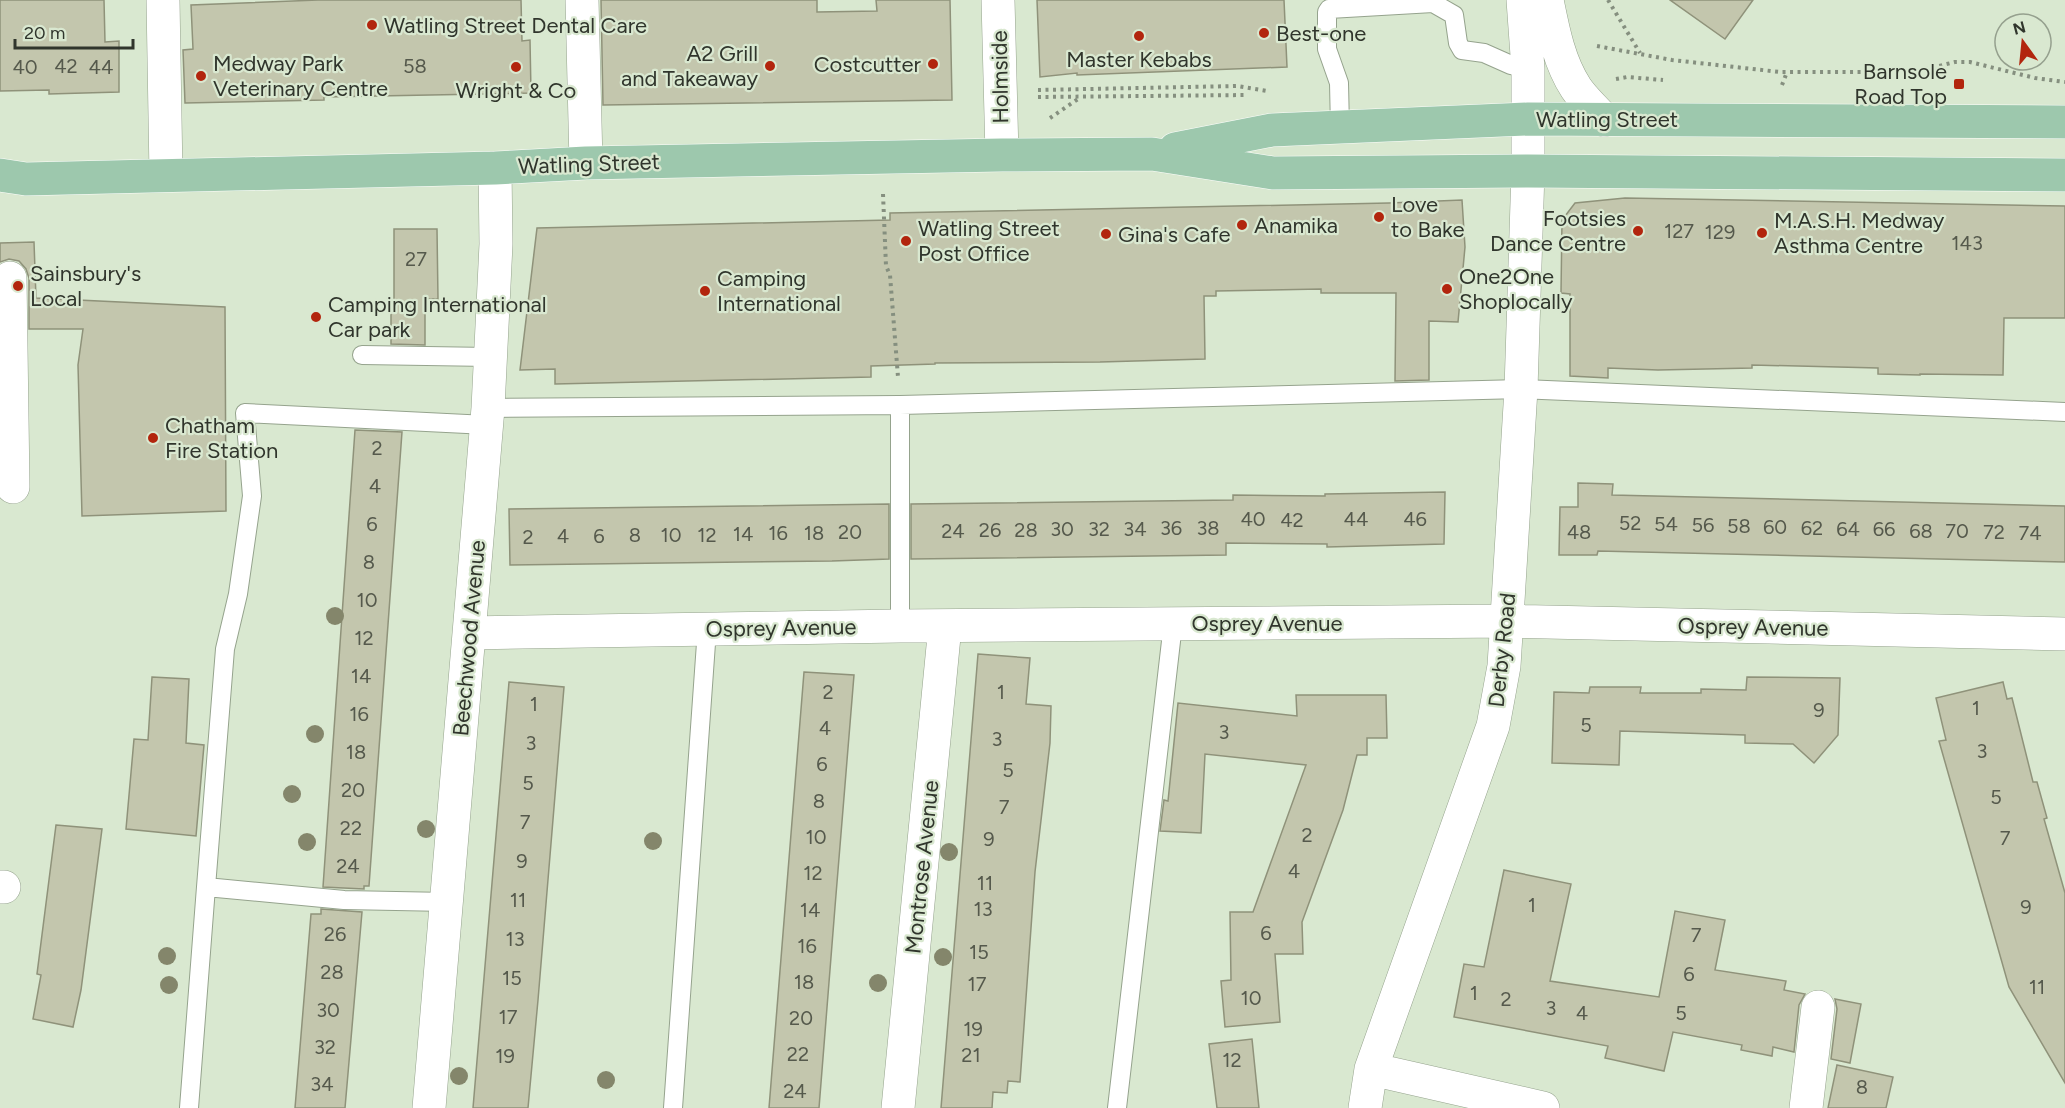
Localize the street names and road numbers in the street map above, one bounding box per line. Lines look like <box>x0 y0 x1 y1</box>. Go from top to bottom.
street label: Holmside <box>986 30 1014 124</box>
street label: Watling Street <box>1536 106 1678 133</box>
street label: Watling Street <box>518 148 660 180</box>
street label: Beechwood Avenue <box>447 539 491 737</box>
street label: Derby Road <box>1483 591 1521 709</box>
street label: Osprey Avenue <box>1192 610 1342 637</box>
street label: Osprey Avenue <box>1677 612 1829 642</box>
street label: Osprey Avenue <box>705 613 857 643</box>
street label: Montrose Avenue <box>899 779 945 955</box>

